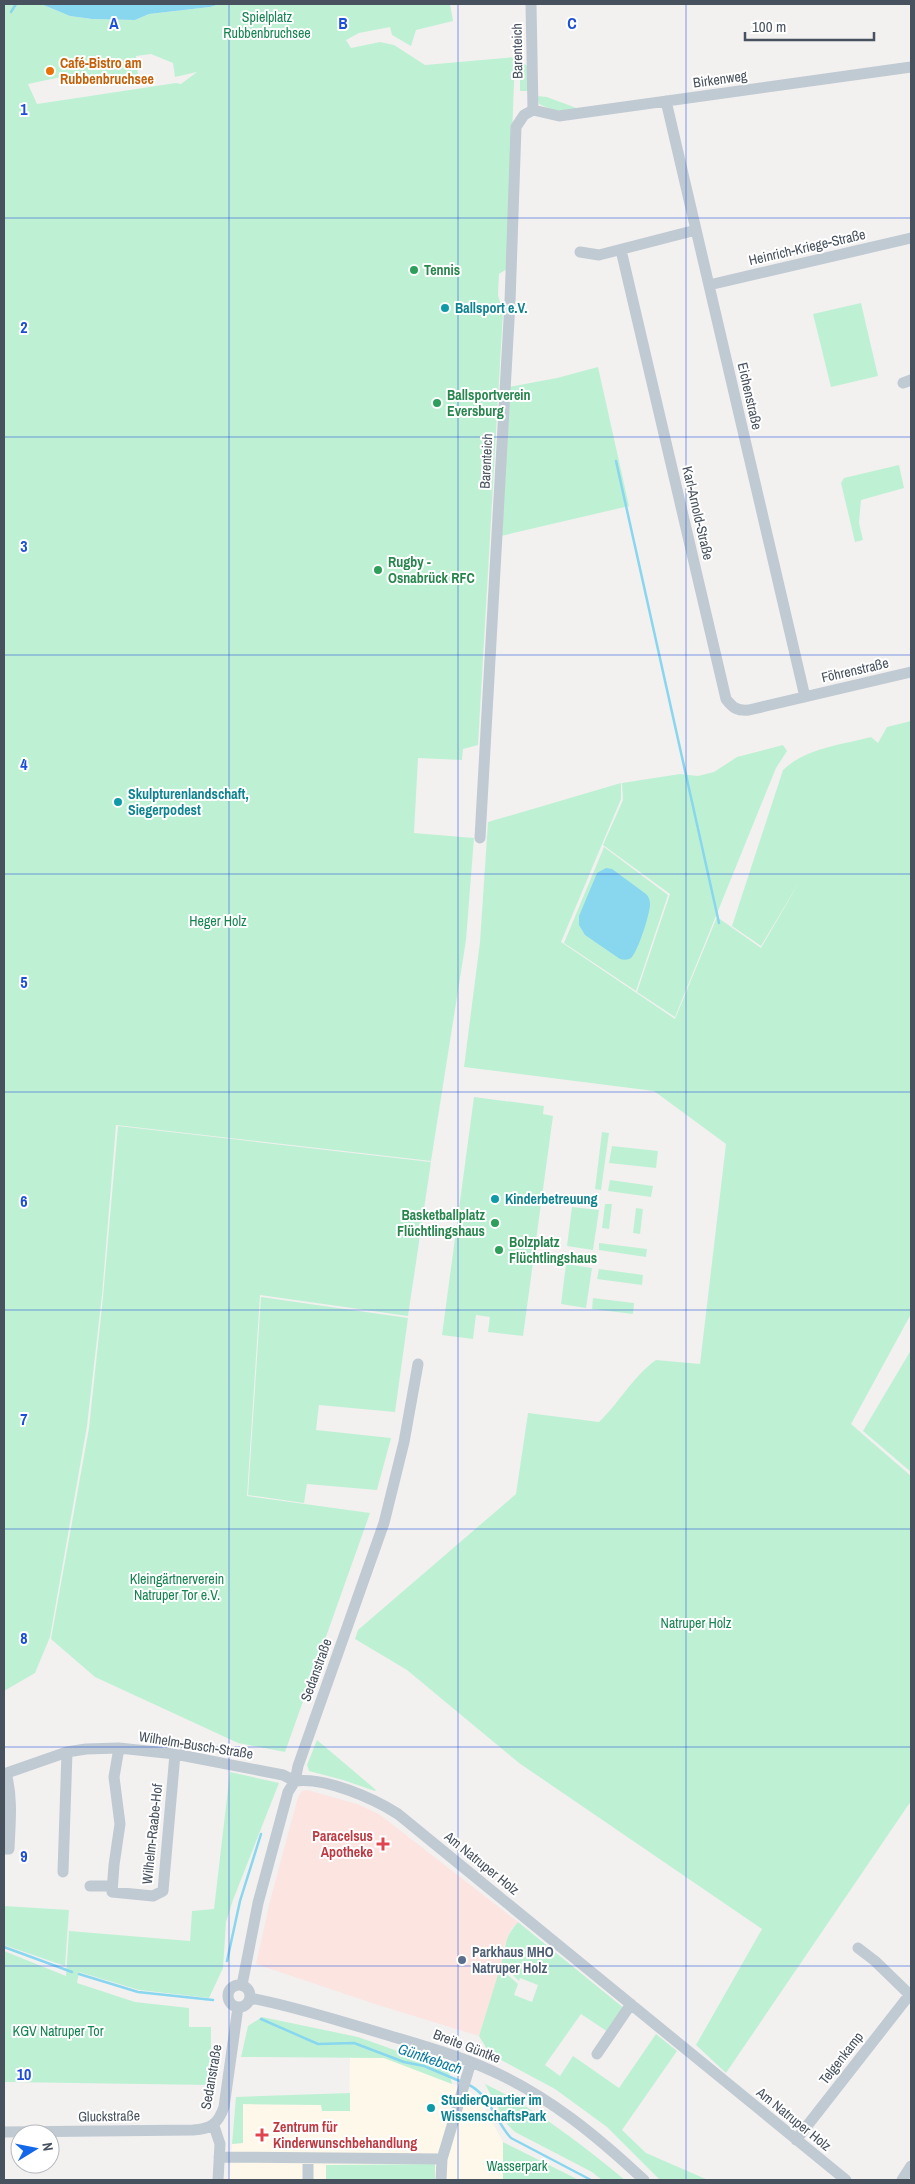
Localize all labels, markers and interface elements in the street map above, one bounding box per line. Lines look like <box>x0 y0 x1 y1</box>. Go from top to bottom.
park label: Spielplatz Rubbenbruchsee <box>223 8 311 42</box>
scale bar <box>745 10 874 42</box>
text: A <box>109 12 119 34</box>
text: B <box>338 12 348 34</box>
text: C <box>567 12 577 34</box>
text: 100 m <box>752 16 786 37</box>
street label: Barenteich <box>508 23 526 79</box>
place label: Café-Bistro am Rubbenbruchsee <box>60 54 154 88</box>
marker: Café-Bistro am Rubbenbruchsee <box>44 65 56 77</box>
street label: Birkenweg <box>692 66 749 92</box>
text: 1 <box>20 98 28 120</box>
street label: Heinrich-Kriege-Straße <box>747 225 867 269</box>
place label: Tennis <box>424 261 460 279</box>
marker: Tennis <box>408 264 420 276</box>
place label: Ballsport e.V. <box>455 299 527 317</box>
marker: Ballsport e.V. <box>439 302 451 314</box>
text: 2 <box>20 316 28 338</box>
street label: Eichenstraße <box>734 361 766 431</box>
place label: Ballsportverein Eversburg <box>447 386 531 420</box>
marker: Ballsportverein Eversburg <box>431 397 443 409</box>
street label: Barenteich <box>476 433 496 489</box>
street label: Karl-Arnold-Straße <box>678 464 718 562</box>
text: 3 <box>20 535 28 557</box>
place label: Rugby - Osnabrück RFC <box>388 553 475 587</box>
marker: Rugby - Osnabrück RFC <box>372 564 384 576</box>
street label: Föhrenstraße <box>820 654 890 686</box>
text: 4 <box>20 753 28 775</box>
place label: Skulpturenlandschaft, Siegerpodest <box>128 785 249 819</box>
marker: Skulpturenlandschaft, Siegerpodest <box>112 796 124 808</box>
park label: Heger Holz <box>189 912 247 930</box>
text: 5 <box>20 971 28 993</box>
text: 6 <box>20 1190 28 1212</box>
place label: Kinderbetreuung <box>505 1190 597 1208</box>
marker: Kinderbetreuung <box>489 1193 501 1205</box>
place label: Basketballplatz Flüchtlingshaus <box>397 1206 485 1240</box>
marker: Basketballplatz Flüchtlingshaus <box>489 1217 501 1229</box>
place label: Bolzplatz Flüchtlingshaus <box>509 1233 597 1267</box>
marker: Bolzplatz Flüchtlingshaus <box>493 1244 505 1256</box>
text: 7 <box>20 1408 28 1430</box>
park label: Kleingärtnerverein Natruper Tor e.V. <box>130 1570 224 1604</box>
park label: Natruper Holz <box>661 1614 732 1632</box>
text: 8 <box>20 1627 28 1649</box>
street label: Sedanstraße <box>296 1636 336 1704</box>
street label: Wilhelm-Busch-Straße <box>138 1727 254 1763</box>
street label: Wilhelm-Raabe-Hof <box>138 1782 166 1885</box>
place label: Paracelsus Apotheke <box>312 1827 373 1861</box>
street label: Am Natruper Holz <box>440 1827 523 1899</box>
marker: Paracelsus Apotheke <box>377 1838 389 1850</box>
text: 9 <box>20 1845 28 1867</box>
place label: Parkhaus MHO Natruper Holz <box>472 1943 554 1977</box>
marker: Parkhaus MHO Natruper Holz <box>456 1954 468 1966</box>
park label: KGV Natruper Tor <box>12 2022 104 2040</box>
street label: Breite Güntke <box>431 2025 503 2067</box>
street label: Telgenkamp <box>815 2028 867 2088</box>
water label: Güntkebach <box>395 2038 465 2079</box>
street label: Sedanstraße <box>196 2043 226 2111</box>
text: 10 <box>17 2063 31 2085</box>
street label: Am Natruper Holz <box>752 2083 835 2155</box>
place label: StudierQuartier im WissenschaftsPark <box>441 2091 547 2125</box>
marker: StudierQuartier im WissenschaftsPark <box>425 2102 437 2114</box>
street label: Gluckstraße <box>78 2106 140 2126</box>
place label: Zentrum für Kinderwunschbehandlung <box>273 2118 417 2152</box>
north arrow <box>10 2124 60 2174</box>
marker: Zentrum für Kinderwunschbehandlung <box>255 2128 269 2142</box>
text: N <box>38 2141 57 2152</box>
park label: Wasserpark <box>487 2157 548 2175</box>

